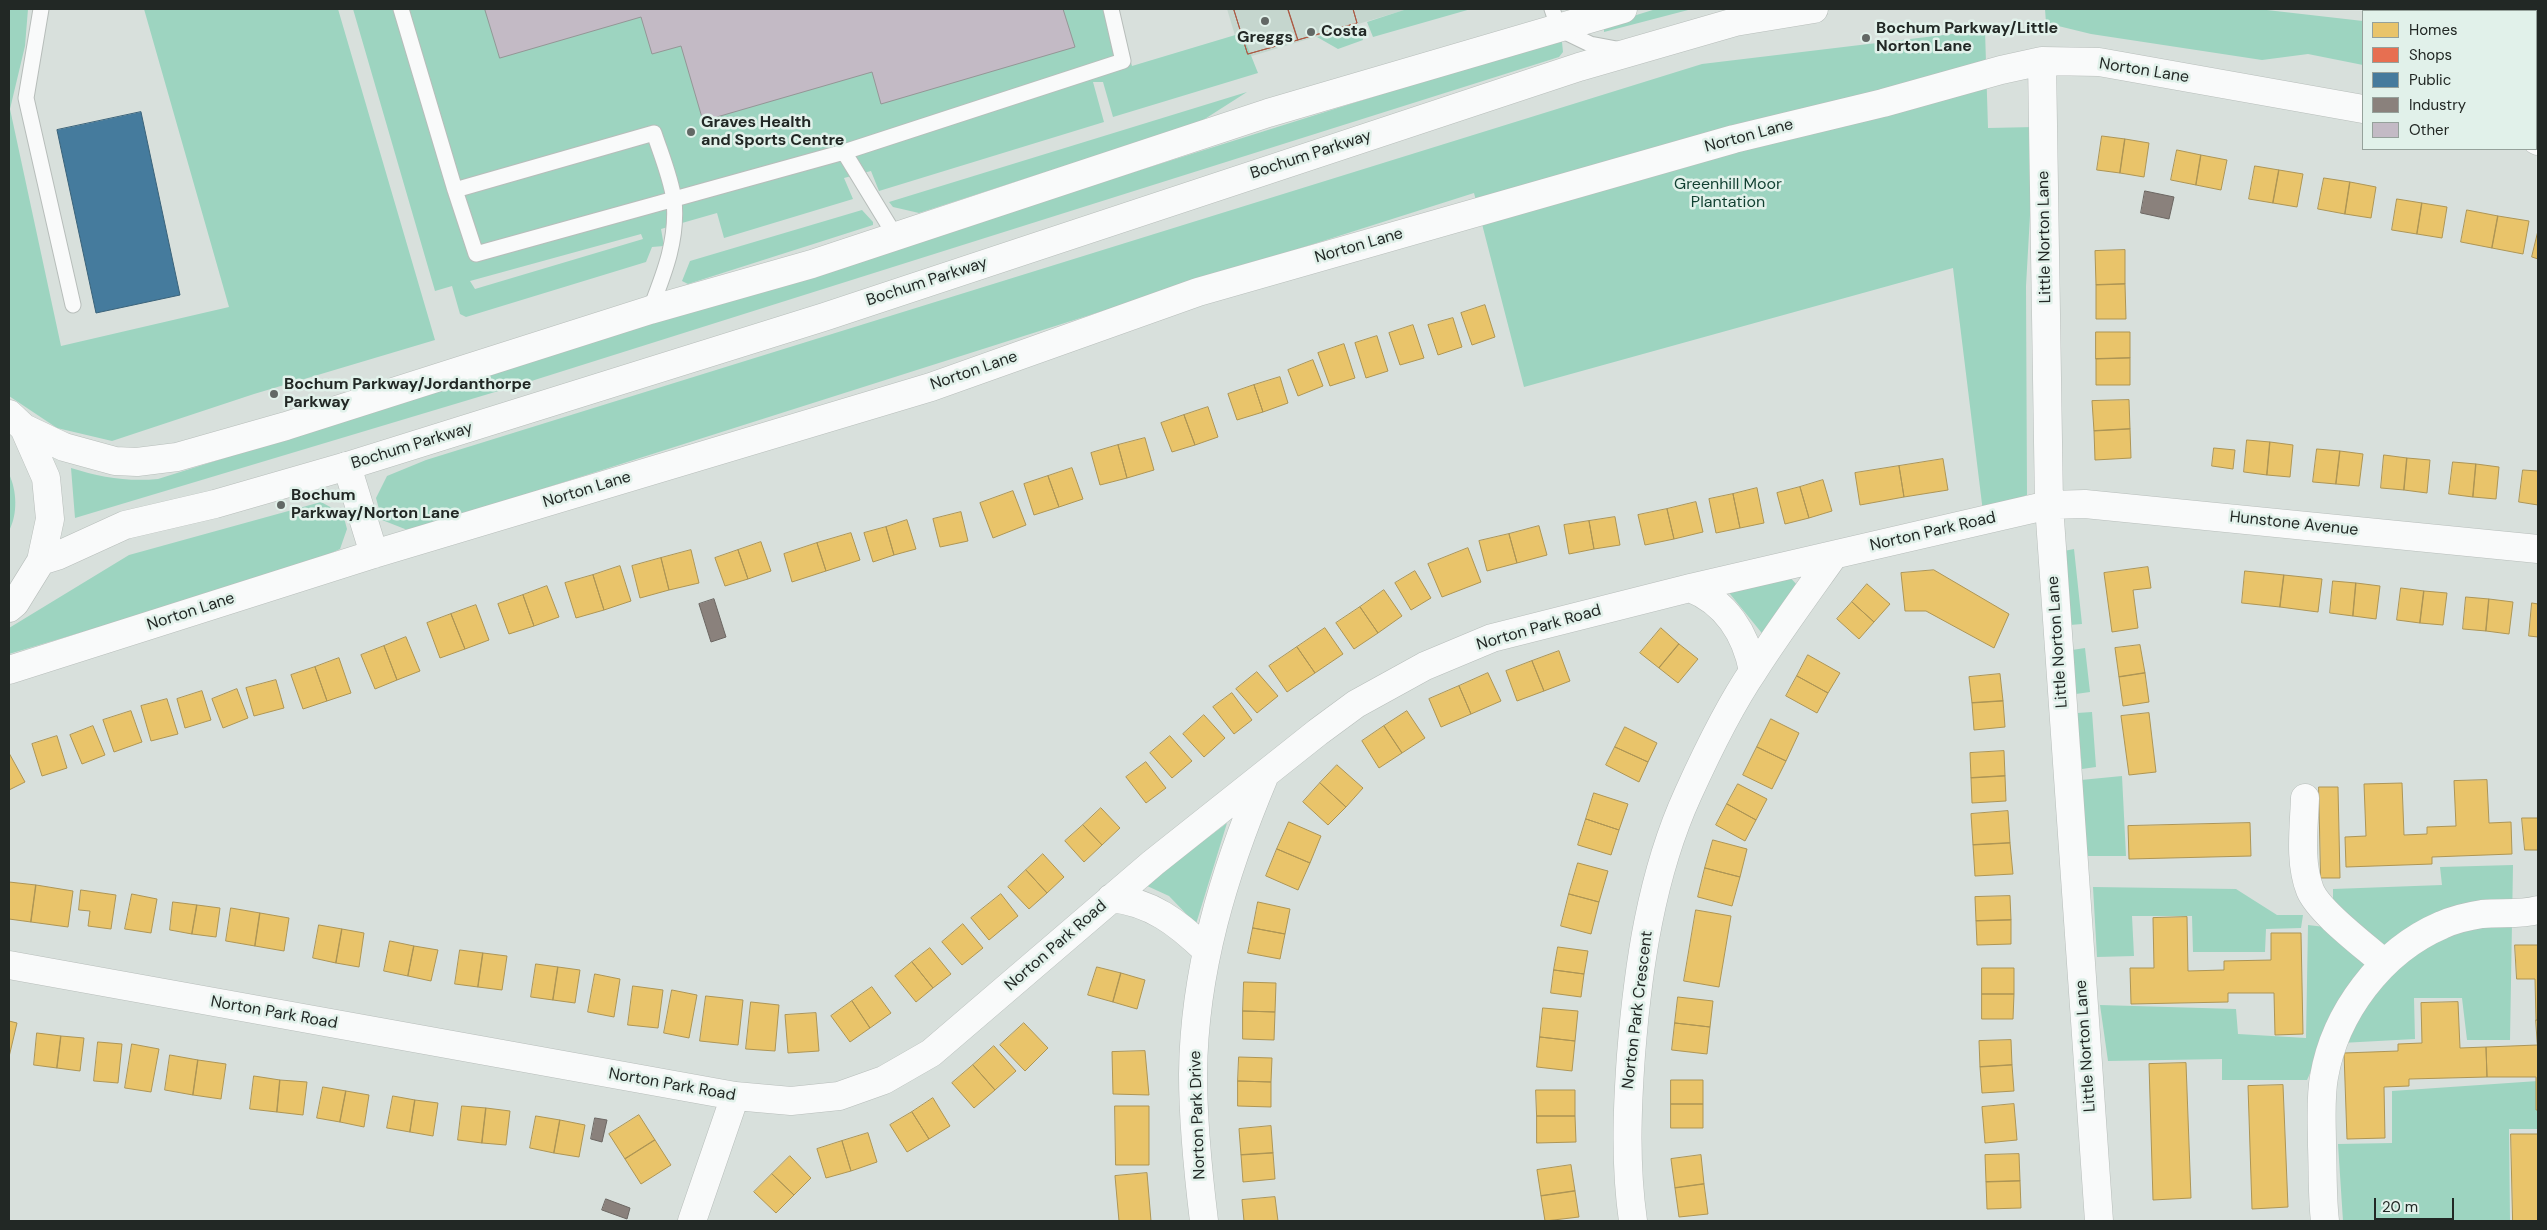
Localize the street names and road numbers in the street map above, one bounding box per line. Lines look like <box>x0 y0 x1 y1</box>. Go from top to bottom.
street label: Norton Lane <box>2098 54 2190 88</box>
street label: Norton Lane <box>1703 115 1795 157</box>
street label: Bochum Parkway <box>1248 126 1374 184</box>
street label: Little Norton Lane <box>2034 171 2056 303</box>
street label: Norton Lane <box>1313 224 1405 268</box>
street label: Bochum Parkway <box>864 253 990 311</box>
street label: Norton Lane <box>928 347 1020 395</box>
street label: Bochum Parkway <box>349 418 475 474</box>
street label: Norton Lane <box>541 468 633 512</box>
street label: Norton Park Road <box>1868 508 1998 556</box>
street label: Hunstone Avenue <box>2229 508 2359 540</box>
street label: Little Norton Lane <box>2044 575 2072 709</box>
street label: Norton Lane <box>145 589 237 635</box>
street label: Norton Park Road <box>1475 601 1603 655</box>
street label: Norton Park Road <box>1001 897 1111 995</box>
street label: Norton Park Crescent <box>1619 930 1657 1090</box>
street label: Little Norton Lane <box>2072 979 2100 1113</box>
street label: Norton Park Road <box>209 992 339 1034</box>
street label: Norton Park Drive <box>1186 1050 1210 1180</box>
street label: Norton Park Road <box>607 1064 737 1106</box>

